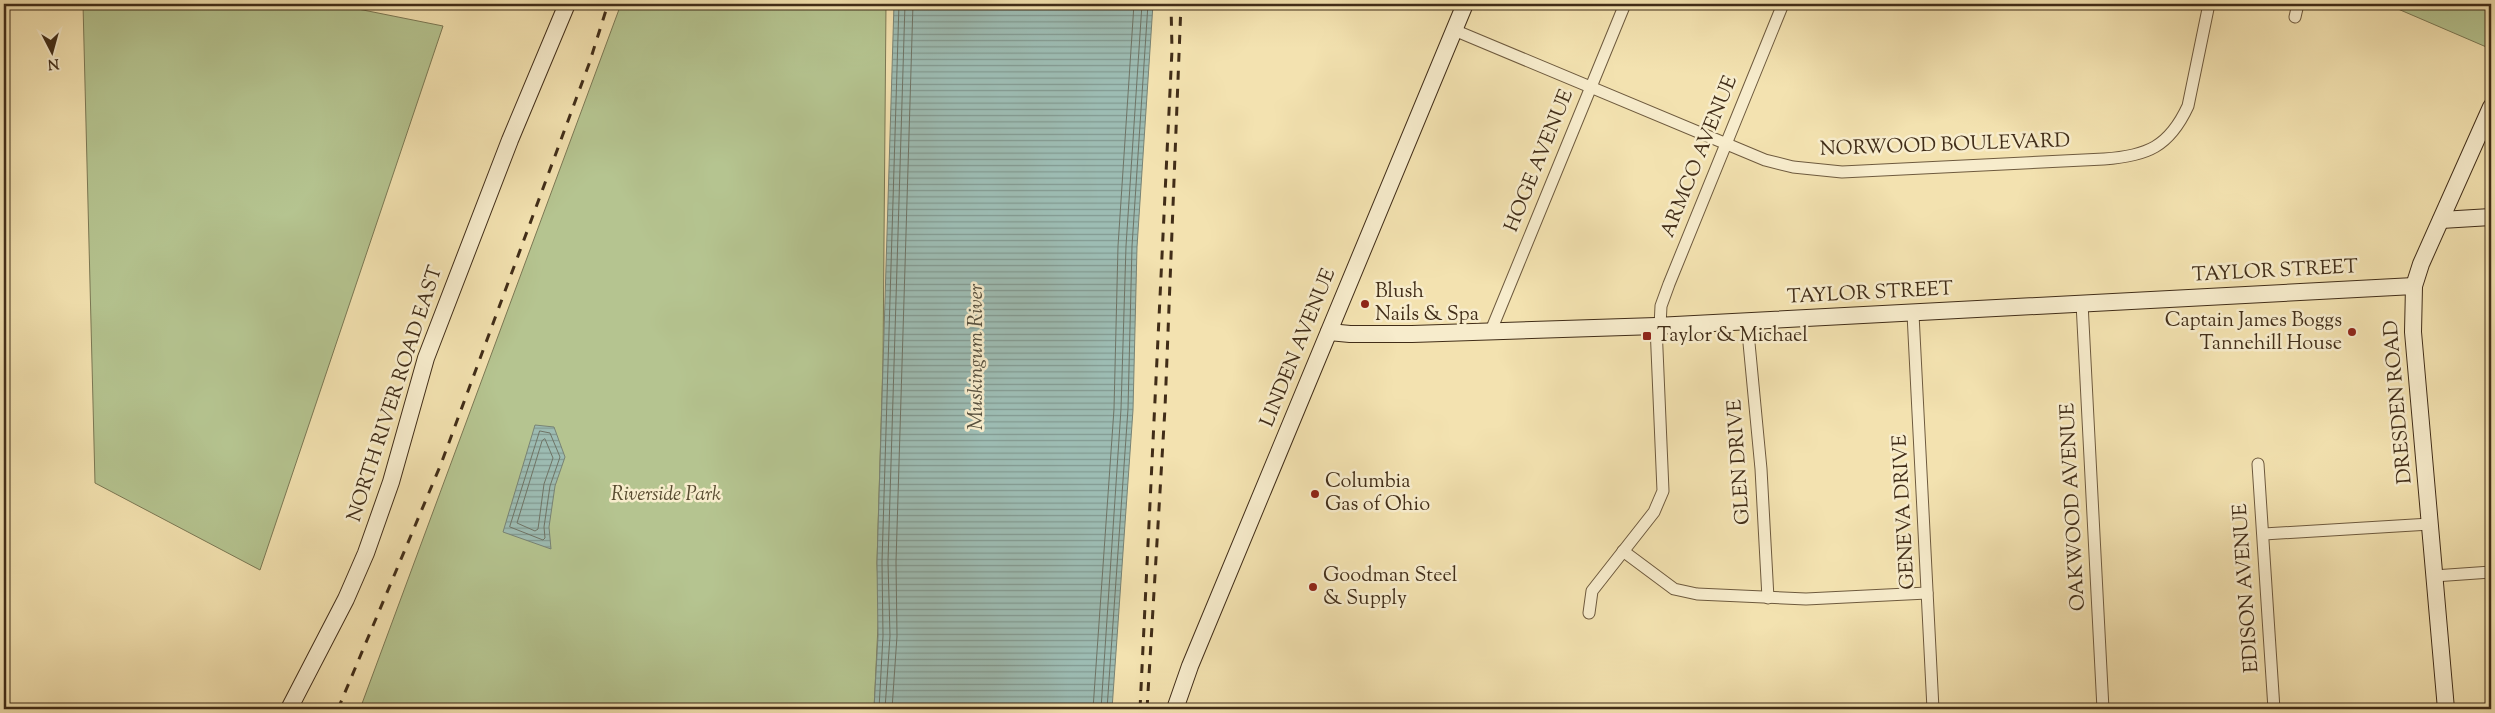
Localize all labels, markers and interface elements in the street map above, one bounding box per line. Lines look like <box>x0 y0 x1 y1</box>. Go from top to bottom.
north arrow <box>28 28 78 78</box>
text: N <box>47 52 60 73</box>
street label: ARMCO AVENUE <box>1654 72 1746 242</box>
street label: HOGE AVENUE <box>1498 85 1582 237</box>
street label: NORWOOD BOULEVARD <box>1819 127 2071 165</box>
street label: TAYLOR STREET <box>2191 253 2359 291</box>
street label: NORTH RIVER ROAD EAST <box>341 262 451 526</box>
street label: LINDEN AVENUE <box>1254 264 1344 432</box>
street label: TAYLOR STREET <box>1786 275 1954 313</box>
place label: Blush Nails & Spa <box>1375 278 1479 330</box>
water label: Muskingum River <box>962 283 992 430</box>
marker: Blush Nails & Spa <box>1359 298 1371 310</box>
place label: Captain James Boggs Tannehill House <box>2165 307 2342 359</box>
street label: DRESDEN ROAD <box>2377 319 2421 485</box>
place label: Taylor & Michael <box>1657 322 1808 351</box>
marker: Captain James Boggs Tannehill House <box>2346 326 2358 338</box>
marker: Taylor & Michael <box>1641 330 1653 342</box>
street label: GLEN DRIVE <box>1721 398 1759 526</box>
street label: OAKWOOD AVENUE <box>2054 402 2094 612</box>
street label: GENEVA DRIVE <box>1886 434 1924 590</box>
place label: Columbia Gas of Ohio <box>1325 468 1430 520</box>
park label: Riverside Park <box>611 481 721 510</box>
marker: Columbia Gas of Ohio <box>1309 488 1321 500</box>
street label: EDISON AVENUE <box>2227 503 2267 673</box>
place label: Goodman Steel & Supply <box>1323 562 1458 614</box>
marker: Goodman Steel & Supply <box>1307 581 1319 593</box>

